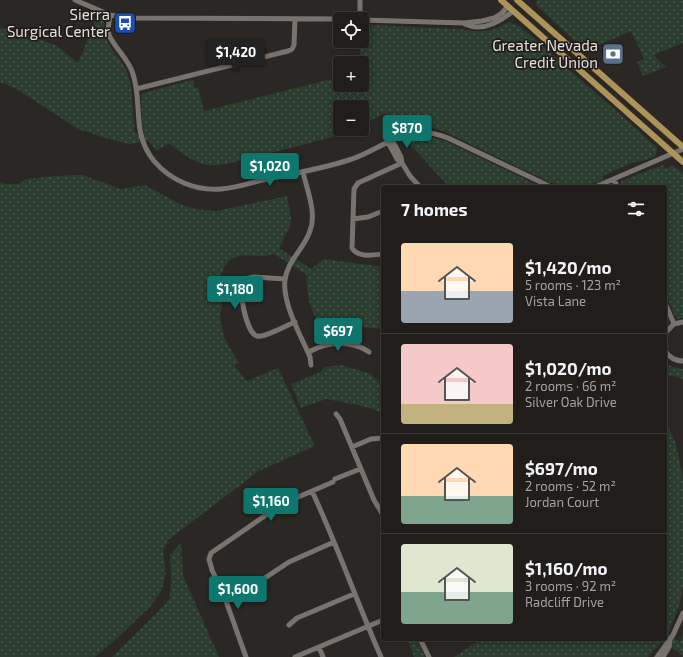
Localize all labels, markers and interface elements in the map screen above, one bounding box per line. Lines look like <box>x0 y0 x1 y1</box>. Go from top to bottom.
place label: Sierra Surgical Center <box>7 5 110 40</box>
bus stop icon: Sierra Surgical Center <box>112 10 138 36</box>
map controls <box>333 12 369 136</box>
button: locate <box>333 12 369 48</box>
place label: Greater Nevada Credit Union <box>492 36 598 71</box>
pin: $1,420 <box>203 39 269 73</box>
bank icon: Greater Nevada Credit Union <box>600 41 626 67</box>
text: $1,420 <box>216 44 256 60</box>
button: + <box>333 56 369 92</box>
button: − <box>333 100 369 136</box>
pin: $870 <box>383 115 431 149</box>
text: $870 <box>392 120 422 136</box>
pin: $1,020 <box>237 153 303 187</box>
text: $1,020 <box>250 158 290 174</box>
icon: filters <box>625 198 647 220</box>
text: 7 homes <box>401 199 468 219</box>
text: $1,420/mo <box>525 257 612 277</box>
icon: home <box>433 259 481 307</box>
pin: $1,180 <box>202 276 268 310</box>
text: 5 rooms · 123 m² <box>525 277 621 293</box>
text: $1,180 <box>216 281 254 297</box>
text: Vista Lane <box>525 293 586 309</box>
pin: $697 <box>314 318 362 352</box>
text: $697 <box>323 323 353 339</box>
text: $1,020/mo <box>525 358 612 378</box>
icon: home <box>433 360 481 408</box>
text: 2 rooms · 66 m² <box>525 378 616 394</box>
text: Silver Oak Drive <box>525 394 617 410</box>
text: $697/mo <box>525 458 598 478</box>
icon: home <box>433 460 481 508</box>
text: 2 rooms · 52 m² <box>525 478 616 494</box>
pin: $1,160 <box>238 488 304 522</box>
text: $1,160 <box>252 493 290 509</box>
text: Jordan Court <box>525 494 599 510</box>
text: $1,160/mo <box>525 558 608 578</box>
icon: home <box>433 560 481 608</box>
pin: $1,600 <box>205 576 271 610</box>
text: 3 rooms · 92 m² <box>525 578 616 594</box>
text: $1,600 <box>218 581 258 597</box>
text: Radcliff Drive <box>525 594 604 610</box>

